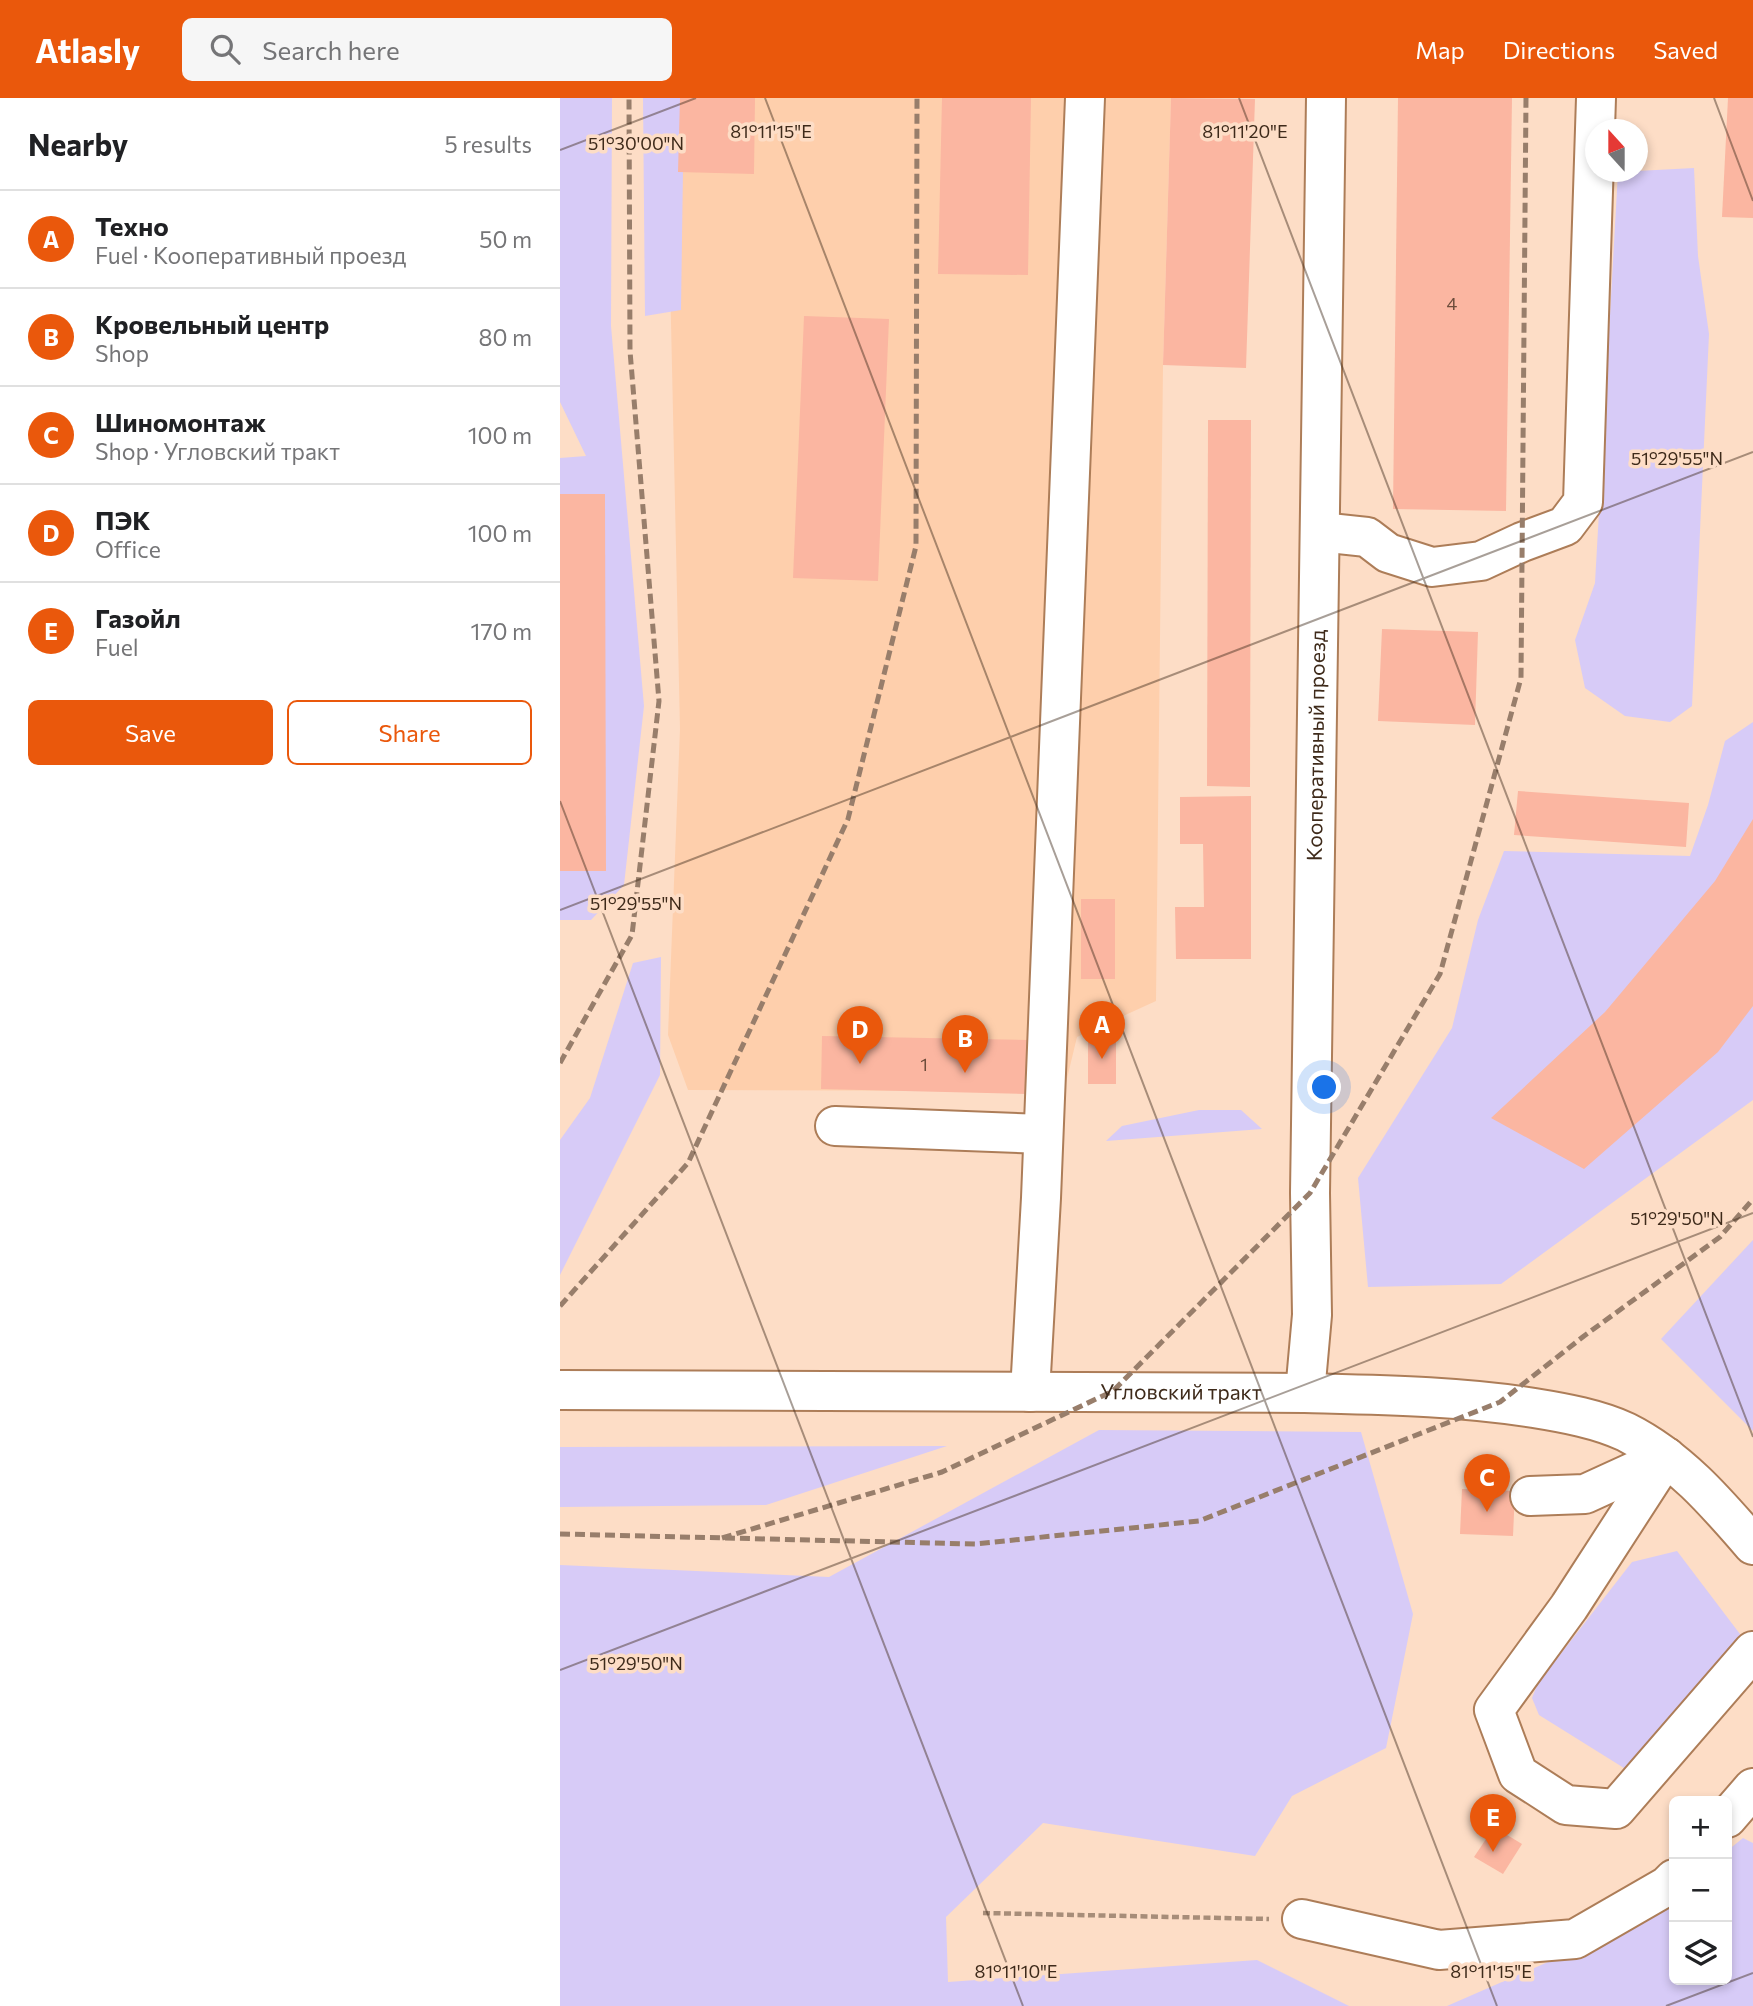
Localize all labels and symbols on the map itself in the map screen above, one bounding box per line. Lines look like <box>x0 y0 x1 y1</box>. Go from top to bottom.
north arrow <box>1585 119 1648 182</box>
text: 81°11'15"E <box>730 120 812 142</box>
text: 81°11'20"E <box>1202 120 1288 142</box>
text: 51°30'00"N <box>588 132 684 154</box>
house number: 4 <box>1447 292 1458 314</box>
text: 51°29'55"N <box>1631 447 1723 469</box>
street label: Кооперативный проезд <box>1301 629 1329 861</box>
text: 51°29'55"N <box>590 892 682 914</box>
pin: A <box>1079 1001 1125 1059</box>
pin: D <box>837 1006 883 1064</box>
pin: B <box>942 1015 988 1073</box>
house number: 1 <box>920 1053 928 1075</box>
your location <box>1307 1070 1341 1104</box>
text: 51°29'50"N <box>1630 1207 1724 1229</box>
street label: Угловский тракт <box>1100 1378 1262 1404</box>
pin: C <box>1464 1454 1510 1512</box>
text: 51°29'50"N <box>589 1652 683 1674</box>
pin: E <box>1470 1794 1516 1852</box>
text: 81°11'10"E <box>974 1960 1058 1982</box>
text: 81°11'15"E <box>1450 1960 1532 1982</box>

